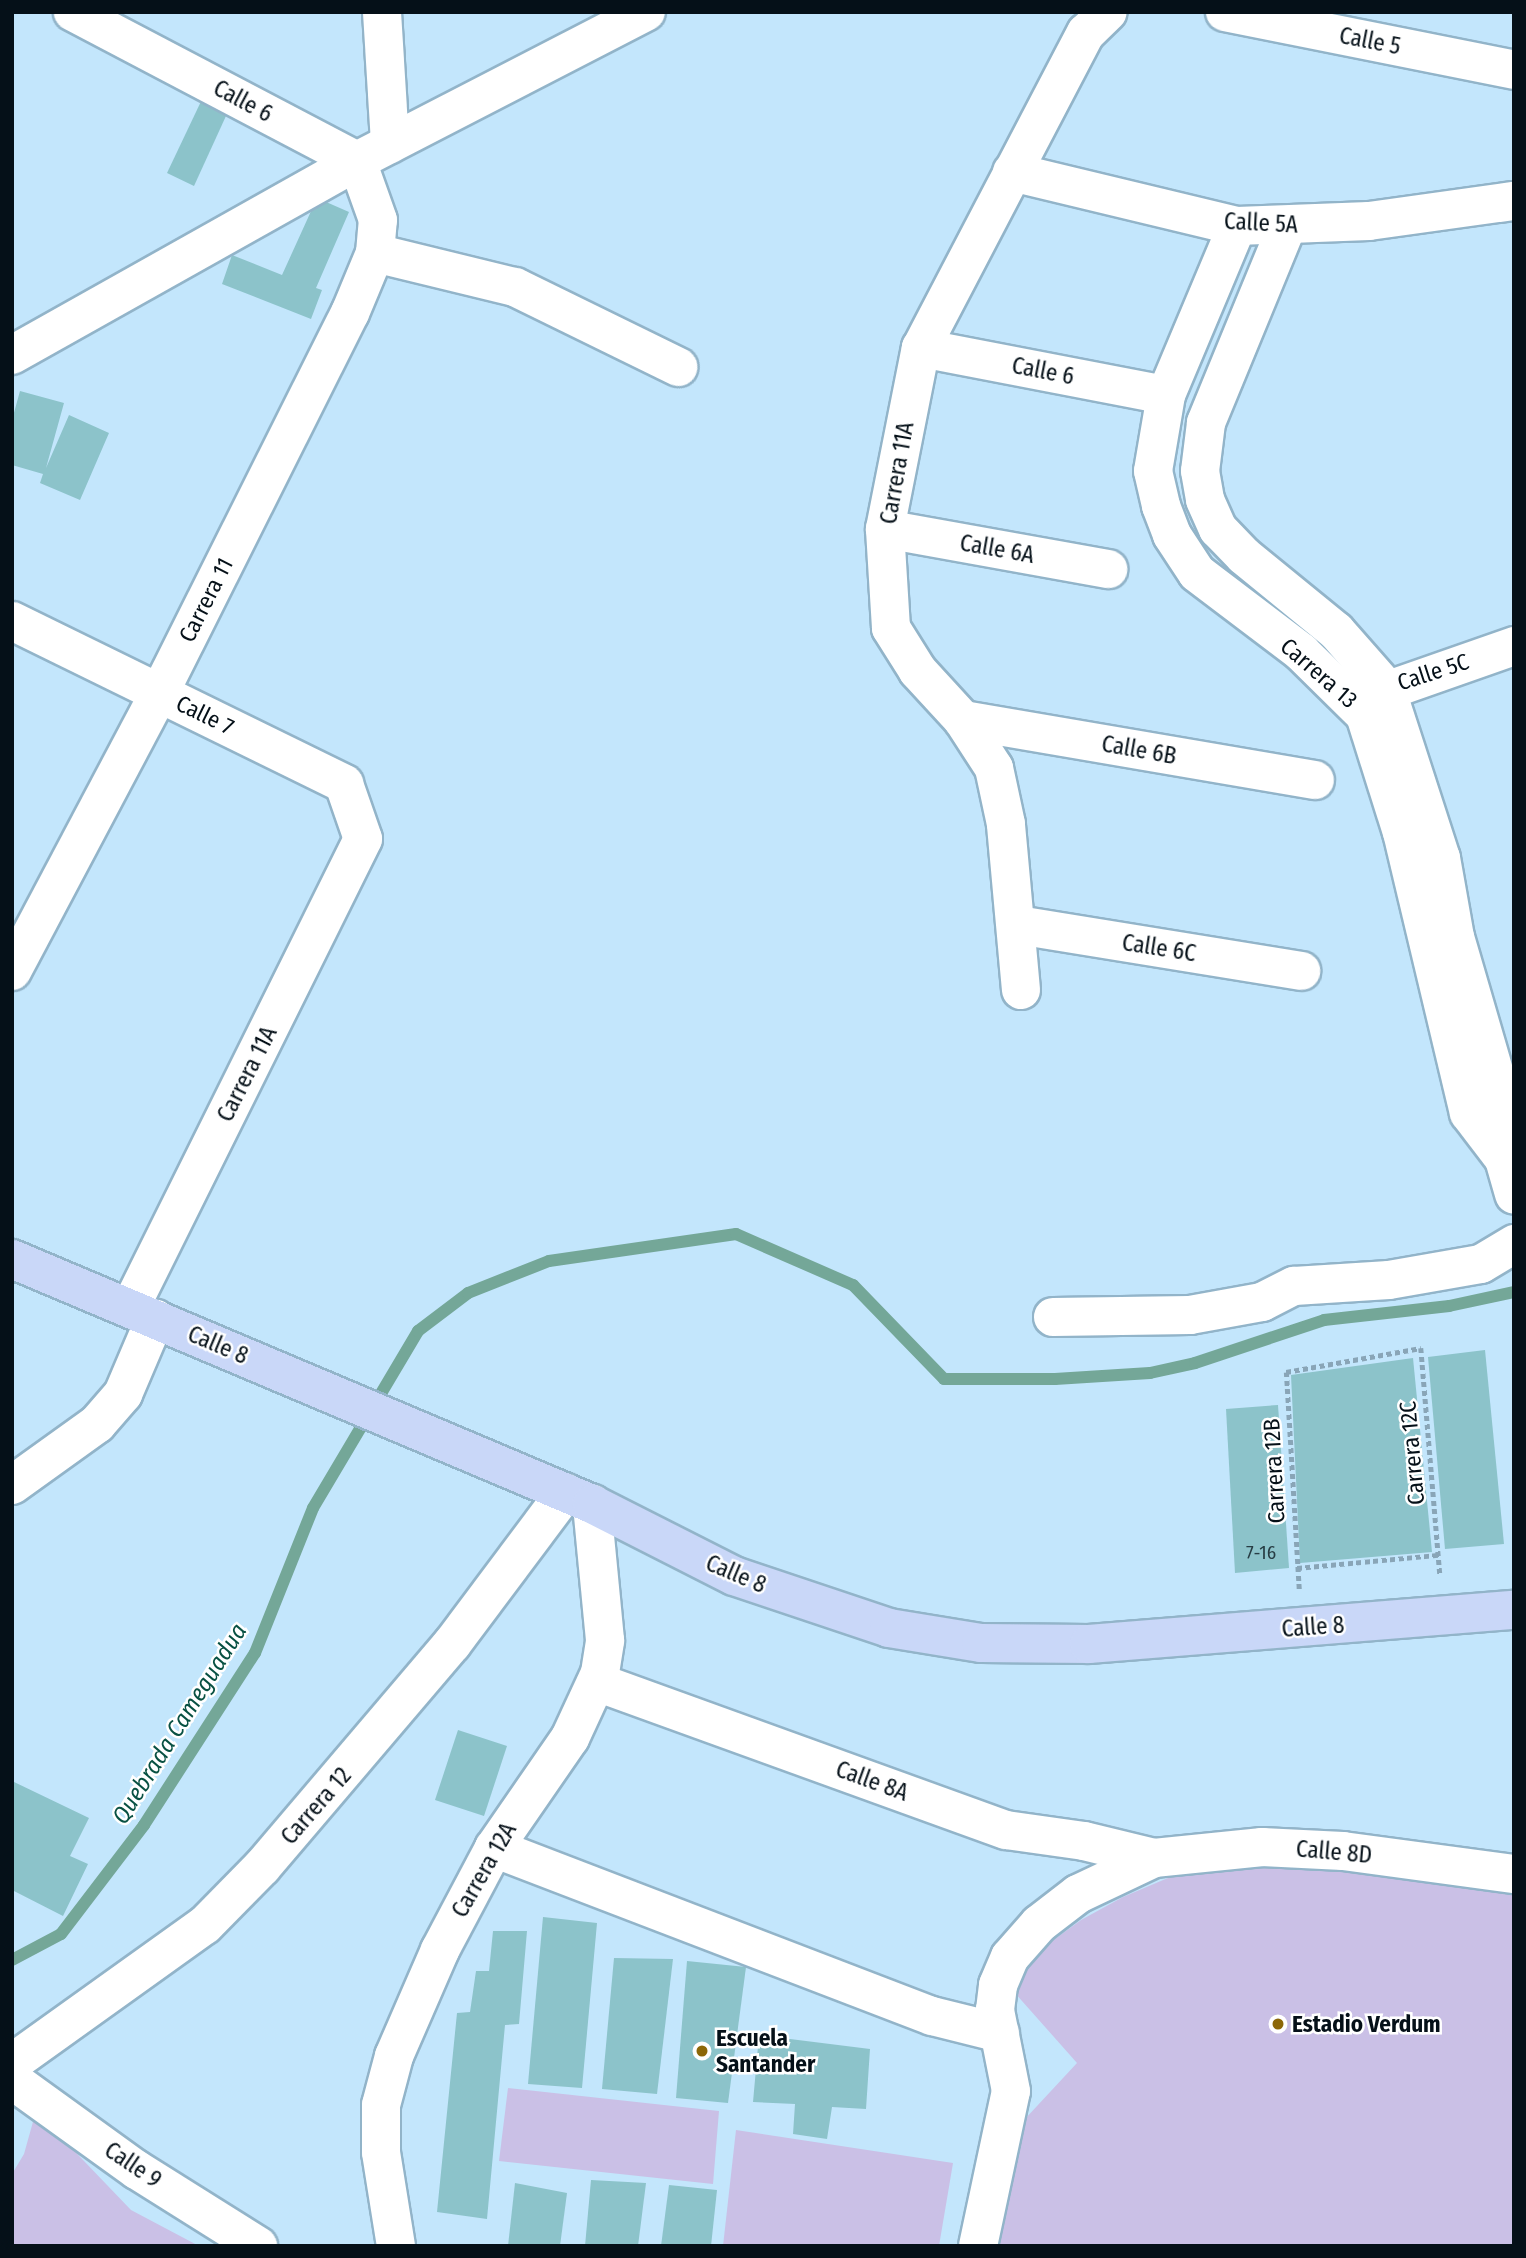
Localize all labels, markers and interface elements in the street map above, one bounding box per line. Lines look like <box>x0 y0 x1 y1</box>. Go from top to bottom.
street label: Calle 5 <box>1337 22 1403 60</box>
street label: Calle 6 <box>209 74 277 128</box>
street label: Calle 5A <box>1223 207 1299 239</box>
street label: Calle 6 <box>1010 351 1076 391</box>
street label: Carrera 11A <box>874 420 920 526</box>
street label: Calle 6A <box>958 529 1036 569</box>
street label: Carrera 11 <box>173 553 239 647</box>
street label: Carrera 13 <box>1275 632 1363 714</box>
street label: Calle 5C <box>1394 648 1472 696</box>
street label: Calle 7 <box>172 689 238 741</box>
street label: Calle 6B <box>1100 730 1178 770</box>
street label: Calle 6C <box>1120 929 1198 967</box>
street label: Carrera 11A <box>211 1022 283 1126</box>
street label: Calle 8 <box>184 1320 252 1370</box>
street label: Carrera 12C <box>1394 1400 1430 1506</box>
street label: Carrera 12B <box>1257 1418 1291 1524</box>
house number: 7-16 <box>1246 1542 1276 1564</box>
street label: Calle 8 <box>702 1549 770 1599</box>
street label: Calle 8 <box>1281 1611 1345 1643</box>
water label: Quebrada Cameguadua <box>107 1618 253 1830</box>
street label: Calle 8A <box>832 1755 912 1807</box>
street label: Carrera 12 <box>275 1762 357 1850</box>
street label: Carrera 12A <box>446 1818 522 1922</box>
street label: Calle 8D <box>1295 1835 1373 1869</box>
place label: Estadio Verdum <box>1292 2010 1441 2038</box>
marker: Estadio Verdum <box>1270 2016 1286 2032</box>
place label: Escuela Santander <box>716 2024 815 2078</box>
marker: Escuela Santander <box>694 2043 710 2059</box>
street label: Calle 9 <box>99 2136 167 2194</box>

